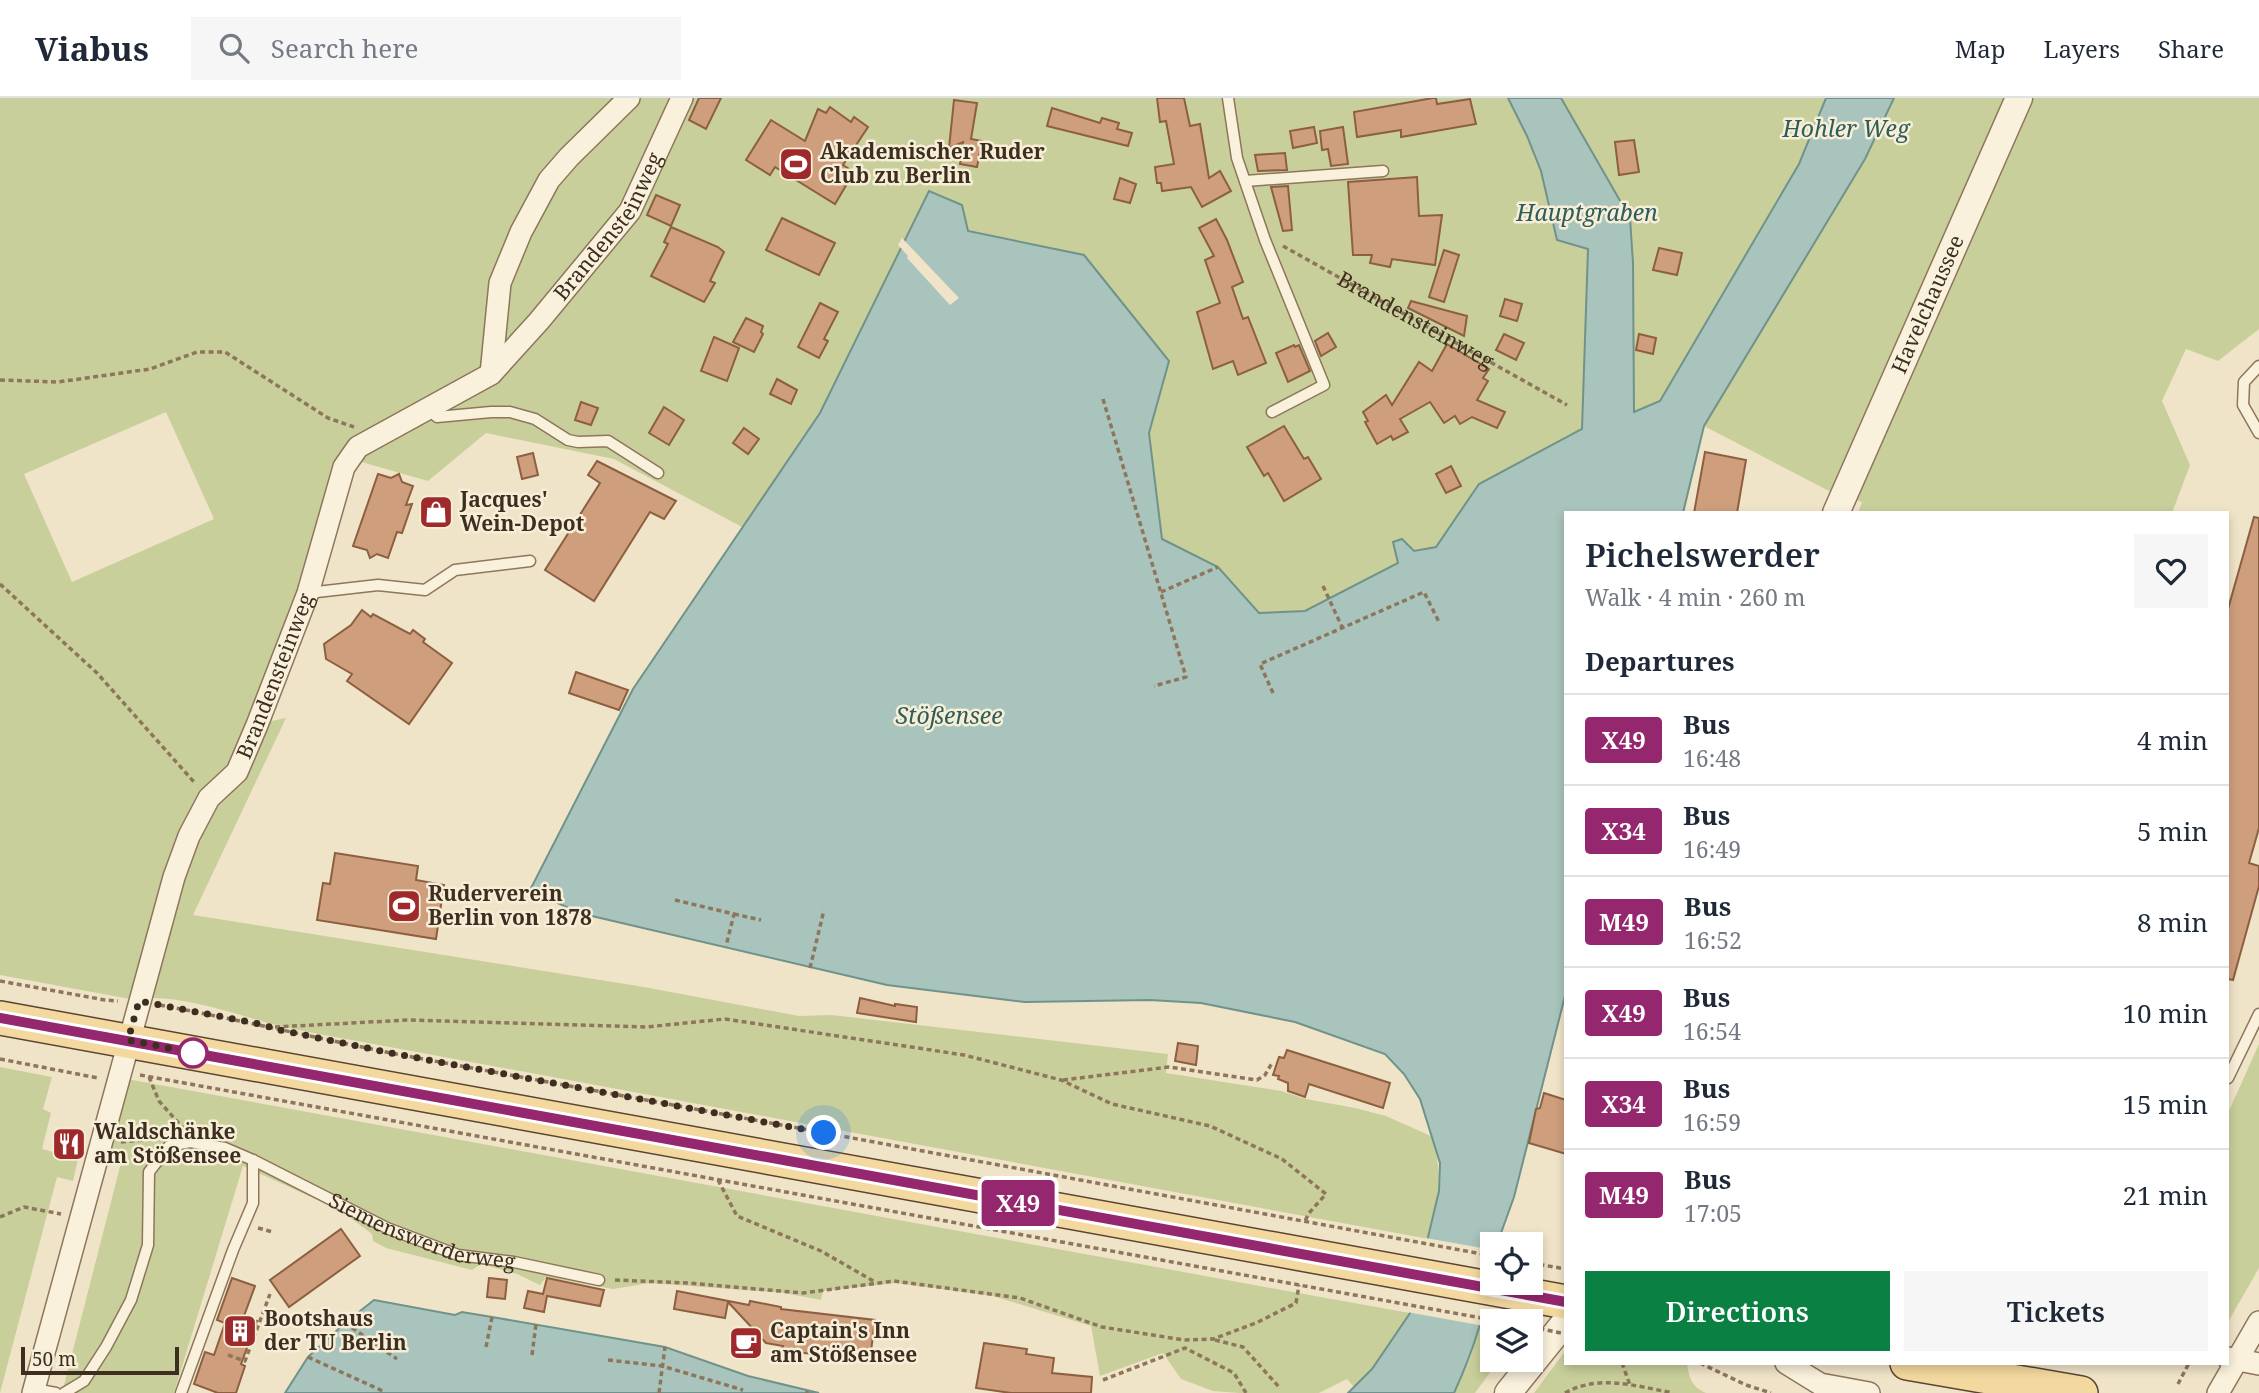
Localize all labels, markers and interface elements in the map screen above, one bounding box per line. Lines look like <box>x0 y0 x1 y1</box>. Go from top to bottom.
search box <box>191 17 681 80</box>
text: Viabus <box>35 26 149 71</box>
icon: search <box>215 29 253 67</box>
text: Search here <box>271 30 418 66</box>
text: Map <box>1955 32 2006 65</box>
text: Layers <box>2044 32 2120 65</box>
text: Share <box>2158 32 2224 65</box>
water label: Hohler Weg <box>1781 112 1911 144</box>
place label: Akademischer Ruder Club zu Berlin <box>820 137 1045 189</box>
sports icon: Akademischer Ruder Club zu Berlin <box>777 145 815 183</box>
street label: Brandensteinweg <box>547 147 668 306</box>
water label: Hauptgraben <box>1515 196 1658 228</box>
street label: Havelchaussee <box>1884 230 1970 378</box>
street label: Brandensteinweg <box>1333 264 1500 375</box>
place label: Jacques' Wein-Depot <box>459 485 585 537</box>
shop icon: Jacques' Wein-Depot <box>417 493 455 531</box>
text: Pichelswerder <box>1585 532 1820 577</box>
button: heart <box>2134 534 2208 608</box>
text: Walk · 4 min · 260 m <box>1585 581 1805 613</box>
street label: Brandensteinweg <box>229 588 320 763</box>
text: Departures <box>1585 643 1735 679</box>
water label: Stößensee <box>895 699 1003 731</box>
text: Bus <box>1683 706 1730 742</box>
text: 4 min <box>2137 722 2208 758</box>
text: X49 <box>1601 723 1646 756</box>
text: 16:48 <box>1683 742 1741 774</box>
text: Bus <box>1683 797 1730 833</box>
text: 5 min <box>2137 813 2208 849</box>
text: X34 <box>1601 814 1646 847</box>
text: 16:49 <box>1683 833 1741 865</box>
place label: Ruderverein Berlin von 1878 <box>428 879 592 931</box>
sports icon: Ruderverein Berlin von 1878 <box>385 887 423 925</box>
text: Bus <box>1684 888 1731 924</box>
text: 8 min <box>2137 904 2208 940</box>
text: M49 <box>1599 905 1649 938</box>
text: 16:52 <box>1684 924 1742 956</box>
text: Bus <box>1683 979 1730 1015</box>
text: 10 min <box>2123 995 2208 1031</box>
text: X49 <box>1601 996 1646 1029</box>
text: 16:54 <box>1683 1015 1741 1047</box>
unlabelled marker <box>178 1038 208 1068</box>
text: Bus <box>1683 1070 1730 1106</box>
text: 15 min <box>2123 1086 2208 1122</box>
text: X34 <box>1601 1087 1646 1120</box>
text: 16:59 <box>1683 1106 1741 1138</box>
your location <box>806 1115 841 1150</box>
place label: Waldschänke am Stößensee <box>94 1117 241 1169</box>
restaurant icon: Waldschänke am Stößensee <box>50 1125 88 1163</box>
text: Bus <box>1684 1161 1731 1197</box>
text: 21 min <box>2123 1177 2208 1213</box>
text: M49 <box>1599 1178 1649 1211</box>
line badge: X49 <box>978 1180 1058 1226</box>
street label: Siemenswerderweg <box>324 1186 518 1275</box>
text: X49 <box>996 1186 1040 1219</box>
text: 17:05 <box>1684 1197 1742 1229</box>
map controls <box>1480 1232 1543 1372</box>
button: locate <box>1480 1232 1543 1295</box>
button: Directions <box>1585 1271 1890 1351</box>
button: Tickets <box>1904 1271 2208 1351</box>
place label: Bootshaus der TU Berlin <box>264 1304 407 1356</box>
button: layers <box>1480 1309 1543 1372</box>
building icon: Bootshaus der TU Berlin <box>221 1312 259 1350</box>
place label: Captain's Inn am Stößensee <box>770 1316 917 1368</box>
cafe icon: Captain's Inn am Stößensee <box>727 1324 765 1362</box>
scale bar <box>21 1344 178 1376</box>
text: 50 m <box>32 1346 76 1372</box>

